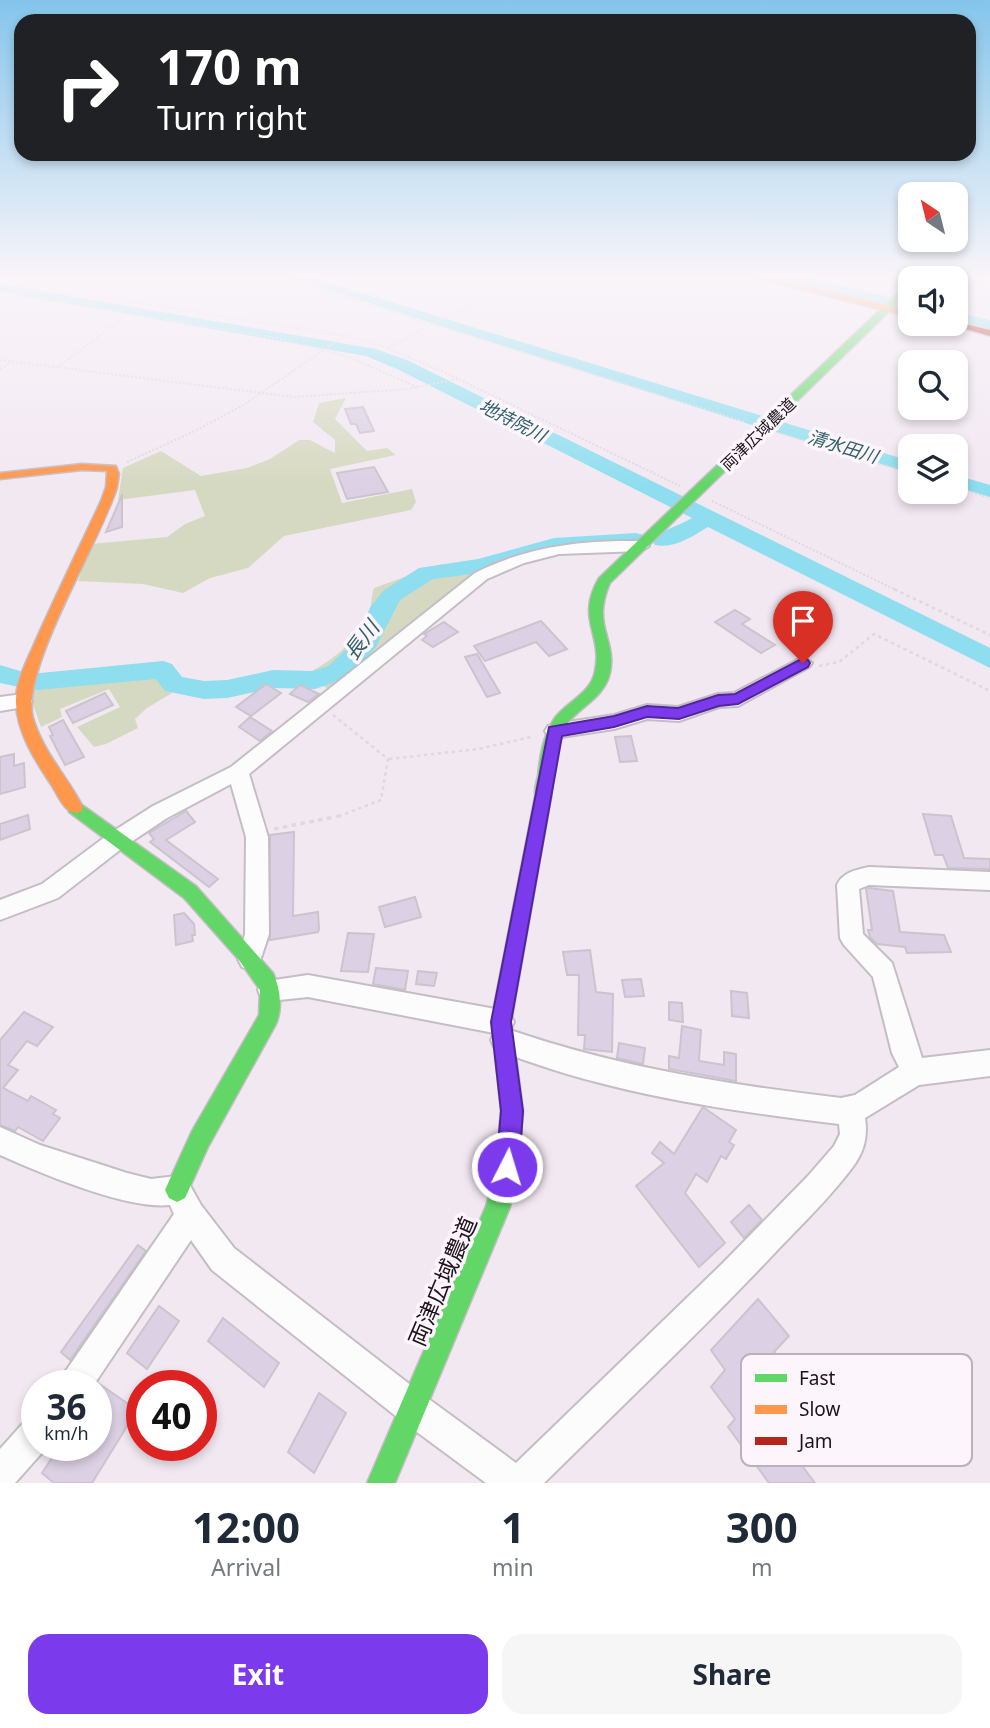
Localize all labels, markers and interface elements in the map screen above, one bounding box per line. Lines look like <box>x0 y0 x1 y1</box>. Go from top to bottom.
text: 170 m <box>157 33 302 99</box>
icon: right <box>42 42 133 133</box>
text: Turn right <box>157 96 307 139</box>
north arrow <box>898 182 968 252</box>
map controls <box>898 182 968 504</box>
button: sound <box>898 266 968 336</box>
button: search <box>898 350 968 420</box>
water label: 地持院川 <box>475 393 552 448</box>
street label: 両津広域農道 <box>716 393 800 475</box>
water label: 清水田川 <box>805 424 883 469</box>
button: layers <box>898 434 968 504</box>
pin <box>773 591 833 663</box>
icon: arrive <box>784 602 822 640</box>
water label: 長川 <box>337 613 386 665</box>
position arrow <box>470 1130 544 1204</box>
street label: 両津広域農道 <box>400 1211 484 1351</box>
legend <box>741 1354 972 1466</box>
text: Fast <box>799 1365 836 1391</box>
speed limit sign: 40 <box>126 1370 217 1461</box>
text: 36 <box>46 1383 87 1430</box>
text: Slow <box>799 1396 840 1422</box>
text: km/h <box>44 1421 89 1445</box>
text: Jam <box>797 1428 833 1454</box>
text: 12:00 <box>192 1498 300 1555</box>
text: 1 <box>501 1498 525 1555</box>
text: 300 <box>726 1498 798 1555</box>
text: Arrival <box>211 1551 281 1583</box>
text: min <box>492 1551 534 1583</box>
text: m <box>751 1551 773 1583</box>
button: Exit <box>28 1634 488 1714</box>
button: Share <box>502 1634 962 1714</box>

